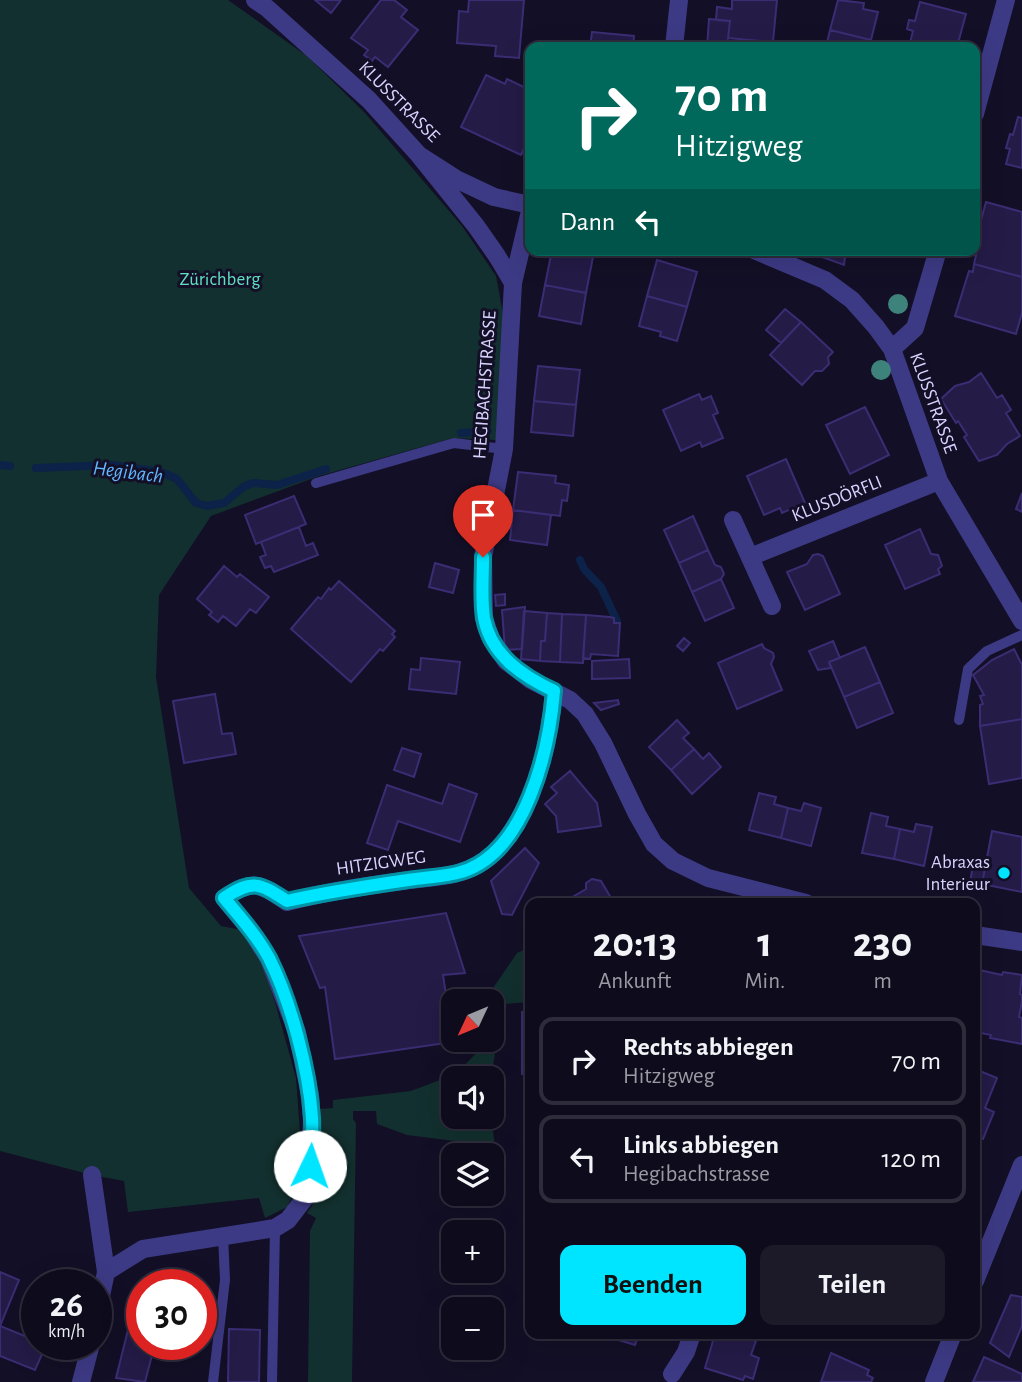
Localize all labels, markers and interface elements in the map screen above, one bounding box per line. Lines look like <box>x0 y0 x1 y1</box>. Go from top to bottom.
street label: KLUSSTRASSE <box>355 58 443 146</box>
icon: right <box>560 70 651 161</box>
text: 70 m <box>675 72 769 121</box>
text: Hitzigweg <box>675 130 803 162</box>
icon: left <box>629 203 667 241</box>
text: Dann <box>560 209 615 235</box>
park label: Zürichberg <box>179 270 261 289</box>
street label: HEGIBACHSTRASSE <box>470 310 500 460</box>
street label: KLUSSTRASSE <box>906 350 960 456</box>
water label: Hegibach <box>92 457 164 487</box>
street label: KLUSDÖRFLI <box>789 471 885 526</box>
pin <box>453 485 513 557</box>
icon: arrive <box>464 496 502 534</box>
street label: HITZIGWEG <box>335 847 427 879</box>
place label: Abraxas Interieur <box>926 853 990 894</box>
marker: Abraxas Interieur <box>996 865 1012 881</box>
text: 20:13 <box>592 922 677 964</box>
text: 1 <box>757 922 772 964</box>
text: 230 <box>853 922 913 964</box>
text: Ankunft <box>598 970 671 993</box>
text: Min. <box>744 970 785 993</box>
text: m <box>873 970 892 993</box>
north arrow <box>441 989 504 1052</box>
map controls <box>441 989 504 1360</box>
text: Rechts abbiegen <box>623 1034 794 1060</box>
icon: right <box>564 1042 602 1080</box>
text: 70 m <box>891 1048 941 1074</box>
text: Hitzigweg <box>623 1065 715 1088</box>
button: sound <box>441 1066 504 1129</box>
position arrow <box>273 1129 347 1203</box>
text: Links abbiegen <box>623 1132 779 1158</box>
icon: left <box>564 1140 602 1178</box>
button: layers <box>441 1143 504 1206</box>
text: 120 m <box>881 1146 941 1172</box>
text: Hegibachstrasse <box>623 1163 770 1186</box>
button: + <box>441 1220 504 1283</box>
button: Beenden <box>560 1245 746 1325</box>
button: Teilen <box>760 1245 945 1325</box>
speed limit sign: 30 <box>126 1269 217 1360</box>
text: 26 <box>50 1288 83 1323</box>
button: − <box>441 1297 504 1360</box>
text: km/h <box>48 1323 85 1341</box>

